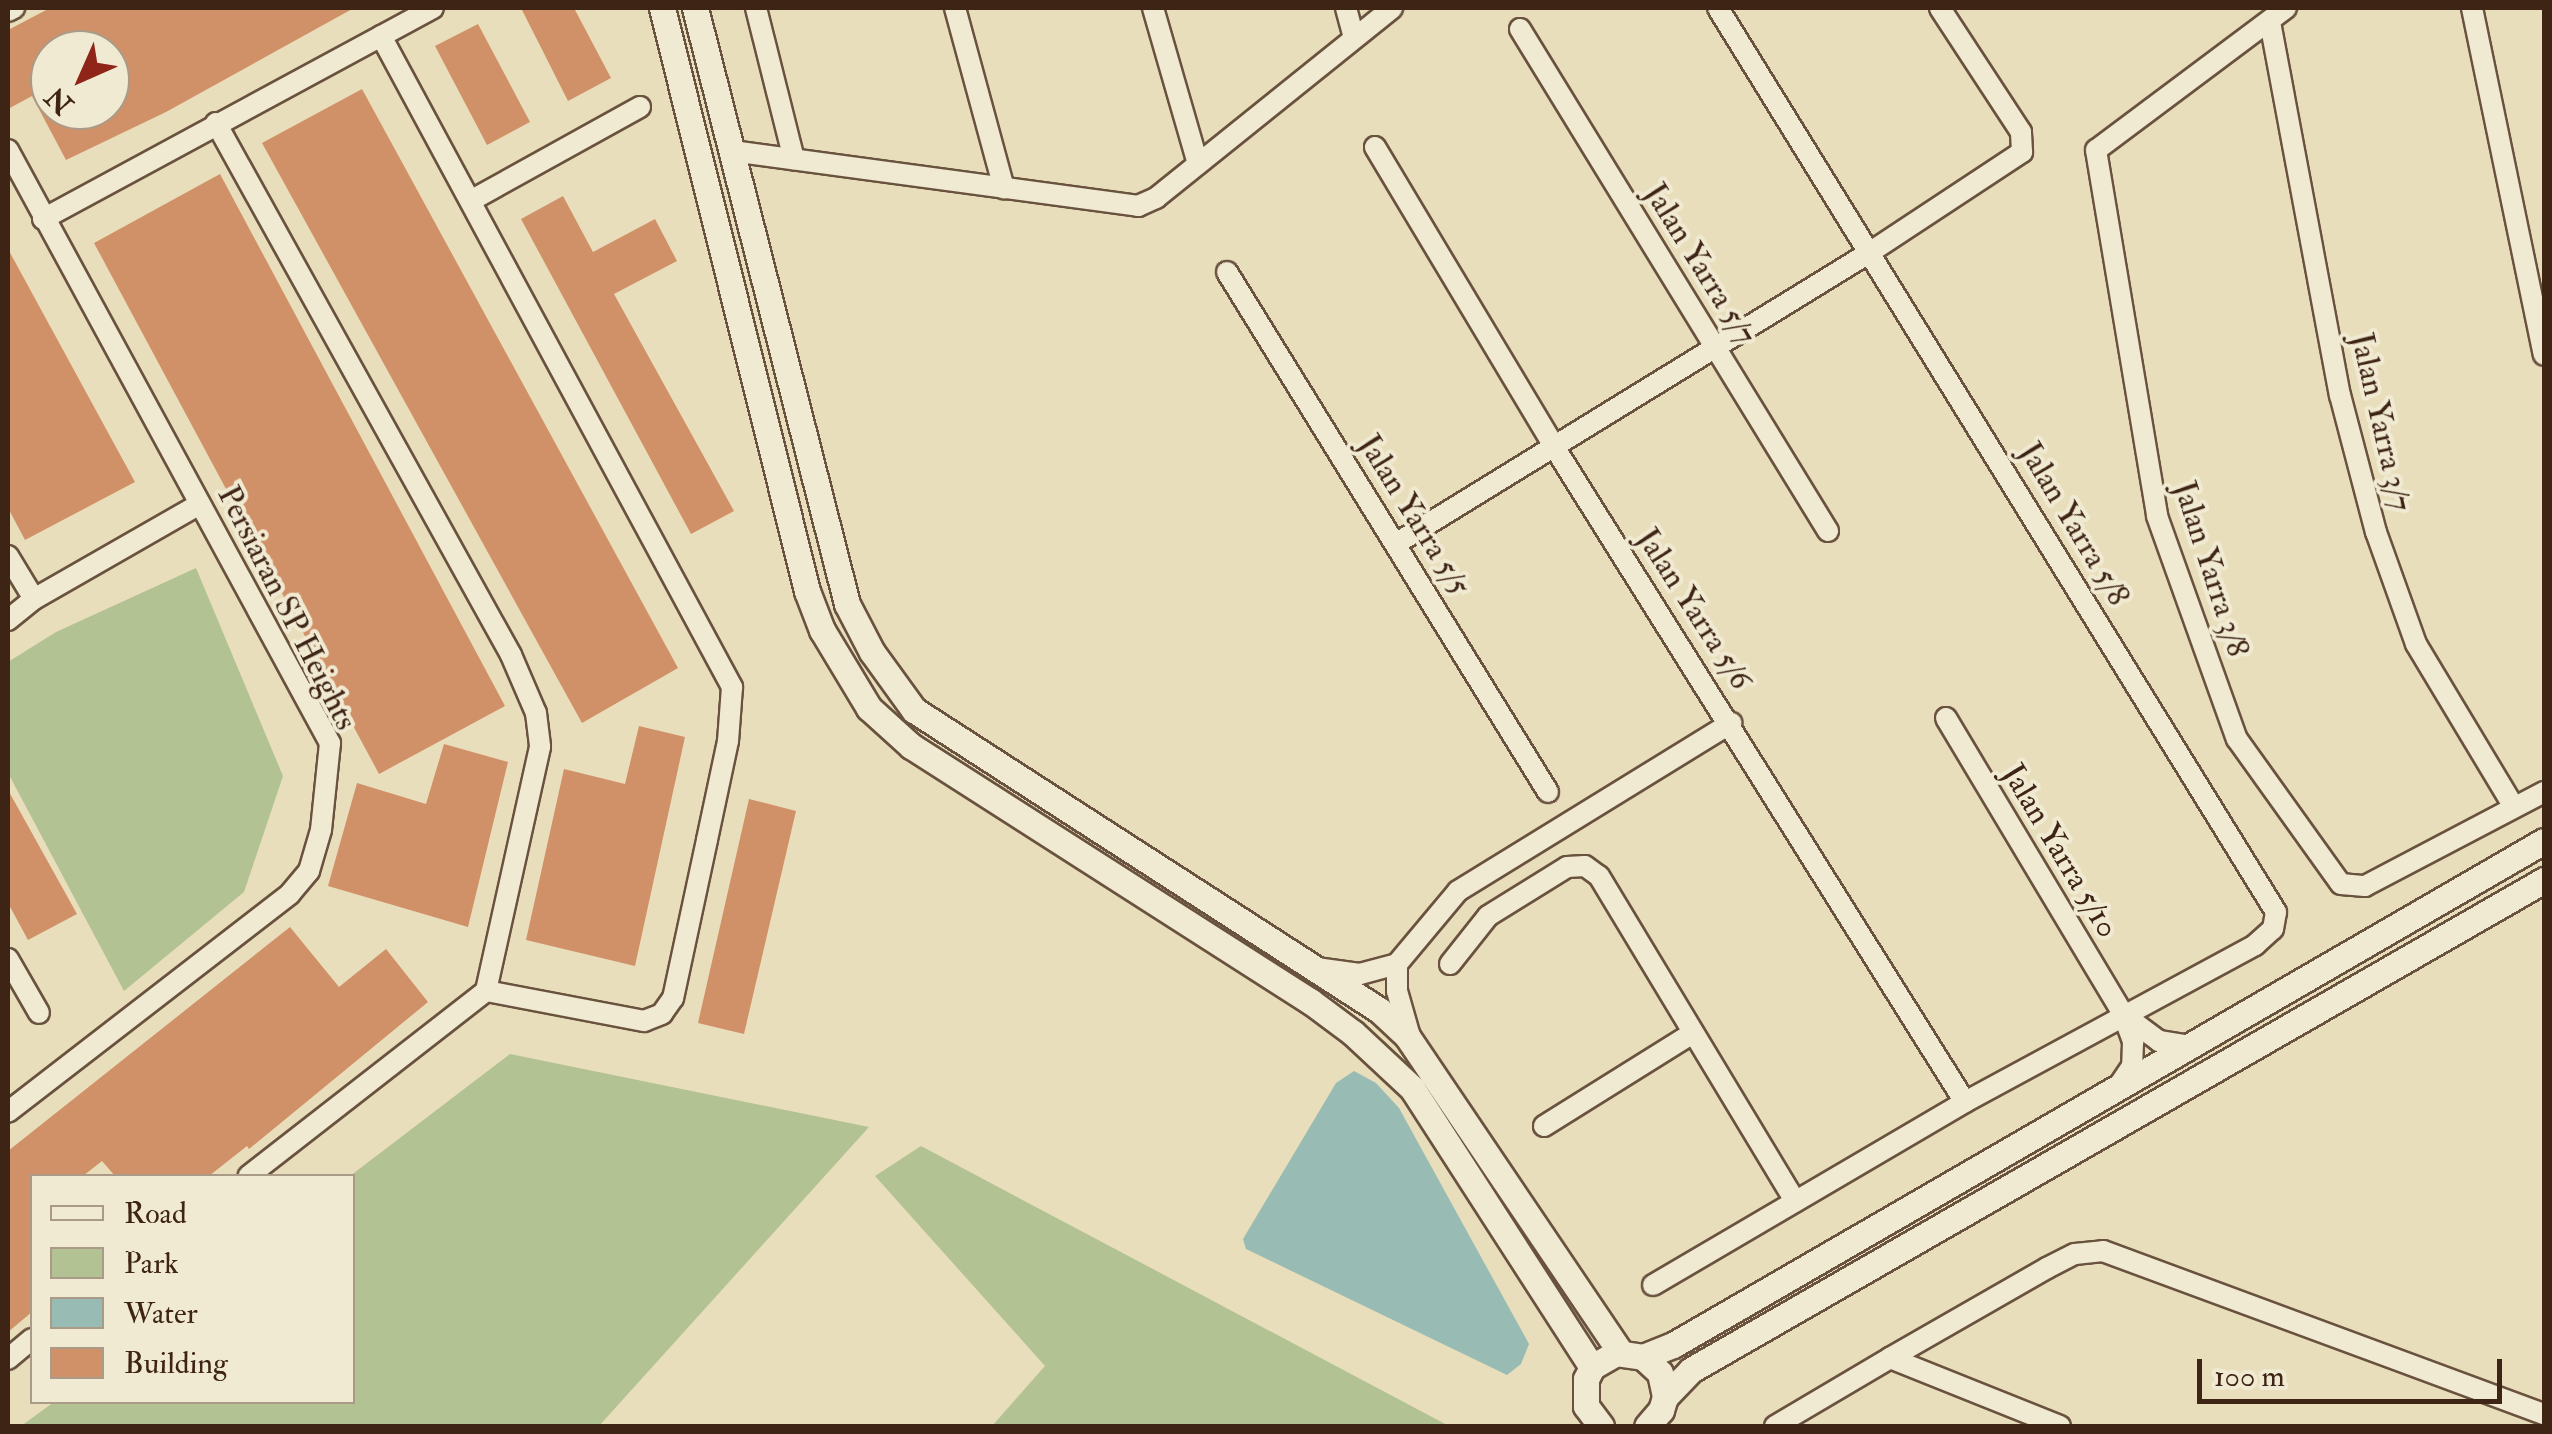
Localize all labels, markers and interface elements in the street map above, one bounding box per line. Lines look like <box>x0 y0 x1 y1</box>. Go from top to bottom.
north arrow <box>30 30 130 130</box>
text: N <box>39 79 81 121</box>
street label: Jalan Yarra 5/7 <box>1635 176 1765 352</box>
street label: Jalan Yarra 3/7 <box>2342 329 2420 515</box>
street label: Jalan Yarra 5/5 <box>1349 428 1479 602</box>
street label: Jalan Yarra 5/8 <box>2010 436 2138 612</box>
street label: Jalan Yarra 3/8 <box>2165 476 2257 662</box>
street label: Persiaran SP Heights <box>209 480 365 736</box>
street label: Jalan Yarra 5/6 <box>1628 521 1760 697</box>
street label: Jalan Yarra 5/10 <box>1993 757 2127 945</box>
legend <box>30 1174 355 1404</box>
text: Road <box>124 1195 187 1232</box>
text: Park <box>124 1245 179 1282</box>
text: Water <box>124 1295 198 1332</box>
scale bar <box>2202 1339 2507 1401</box>
text: Building <box>124 1345 228 1382</box>
text: 100 m <box>2214 1358 2285 1395</box>

